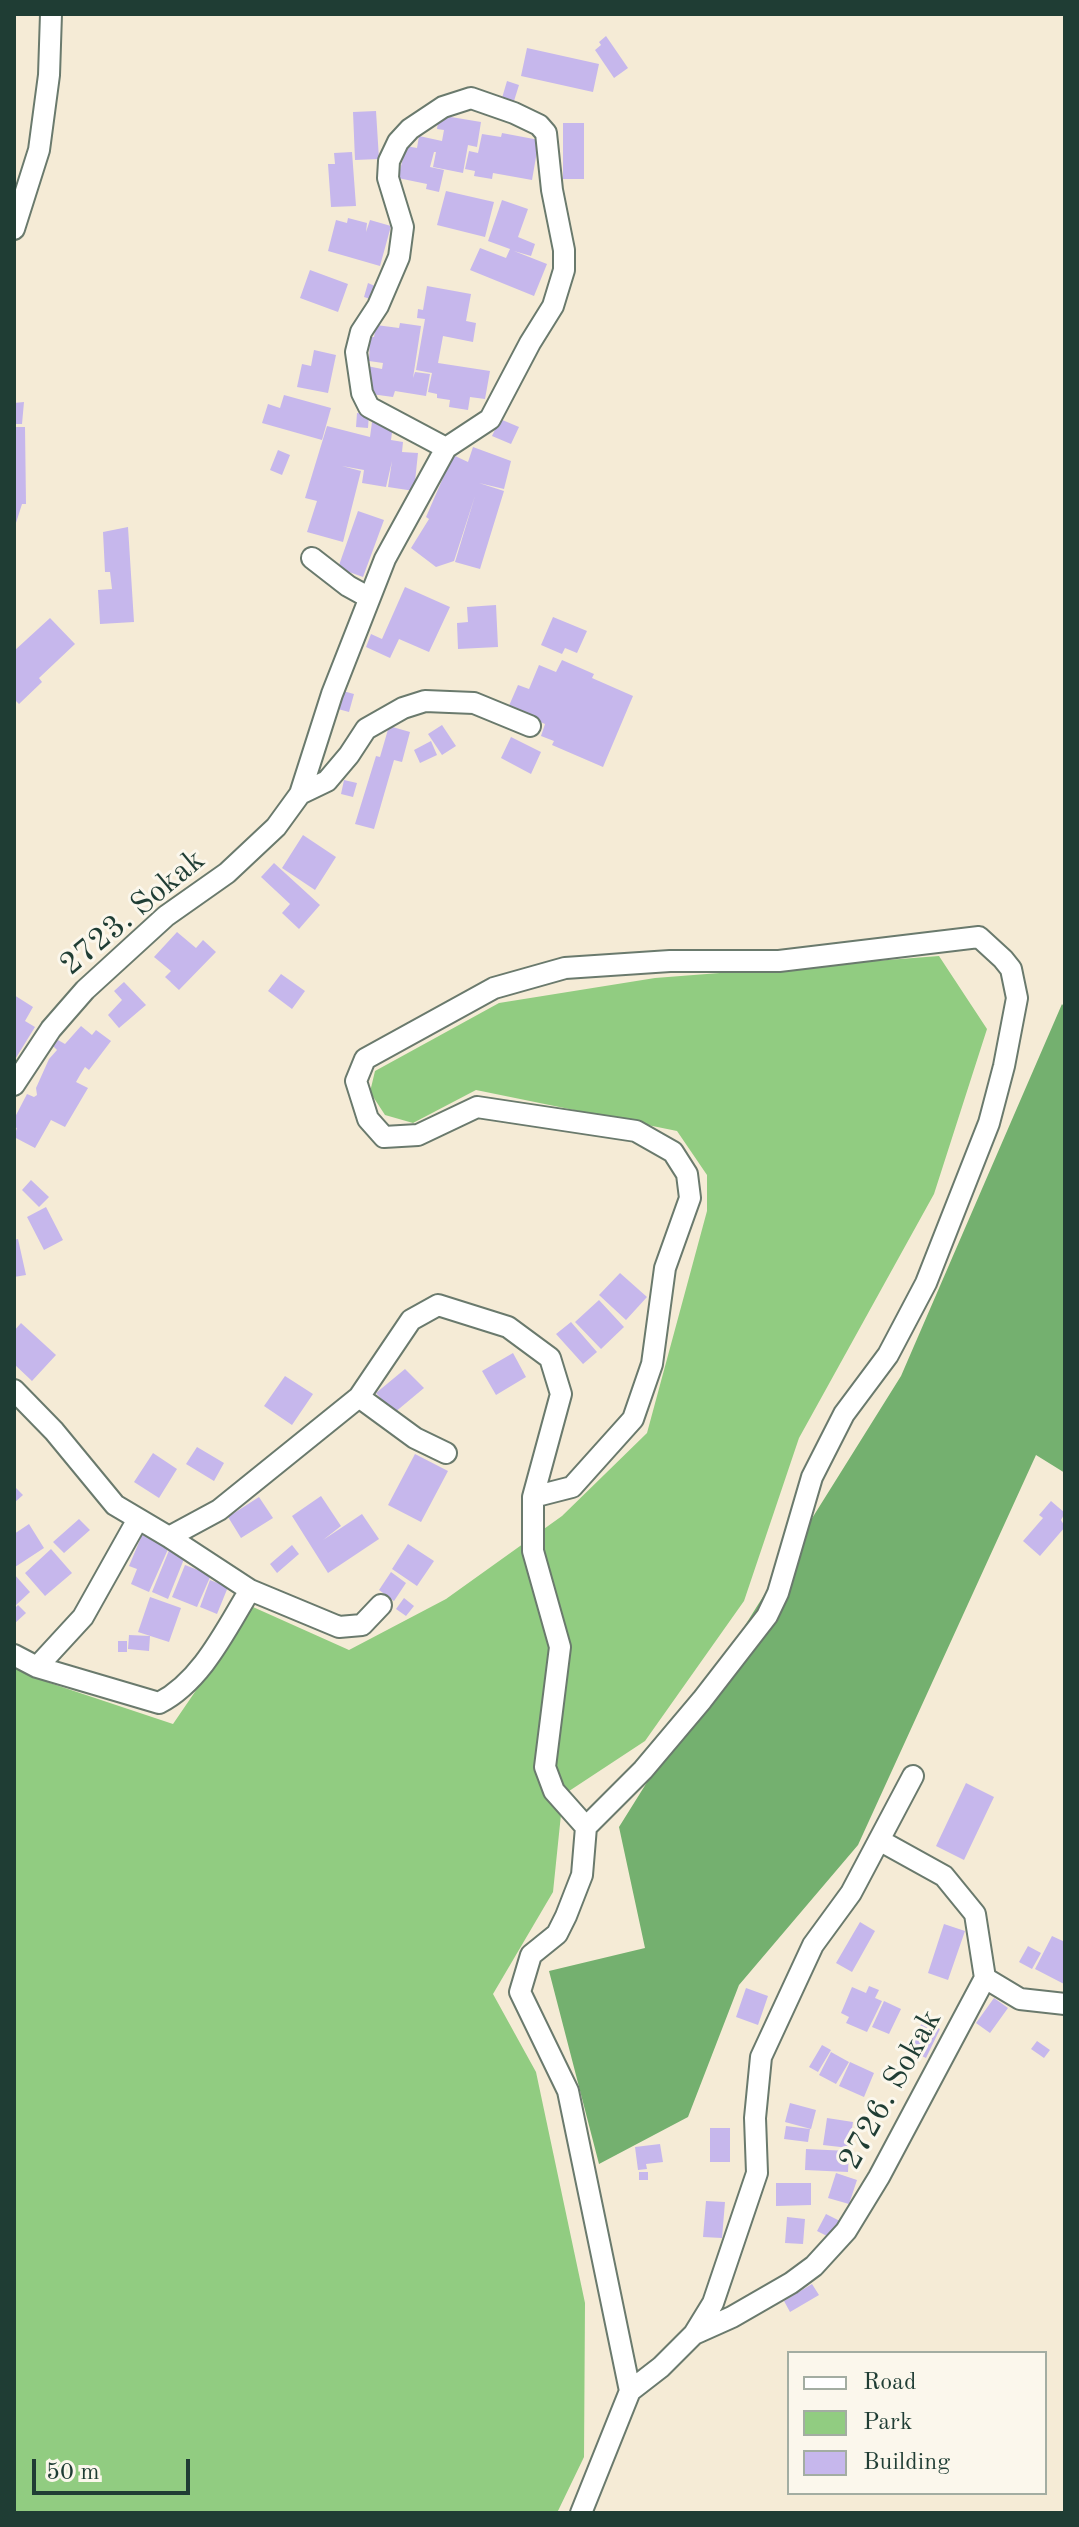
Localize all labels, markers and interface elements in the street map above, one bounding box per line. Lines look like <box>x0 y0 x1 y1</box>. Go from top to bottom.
street label: 2723. Sokak <box>53 841 213 985</box>
street label: 2726. Sokak <box>831 2003 951 2177</box>
legend <box>787 2351 1047 2495</box>
text: Road <box>863 2371 916 2395</box>
text: Park <box>863 2411 912 2435</box>
scale bar <box>36 2443 194 2493</box>
text: Building <box>863 2451 950 2475</box>
text: 50 m <box>46 2461 100 2485</box>

